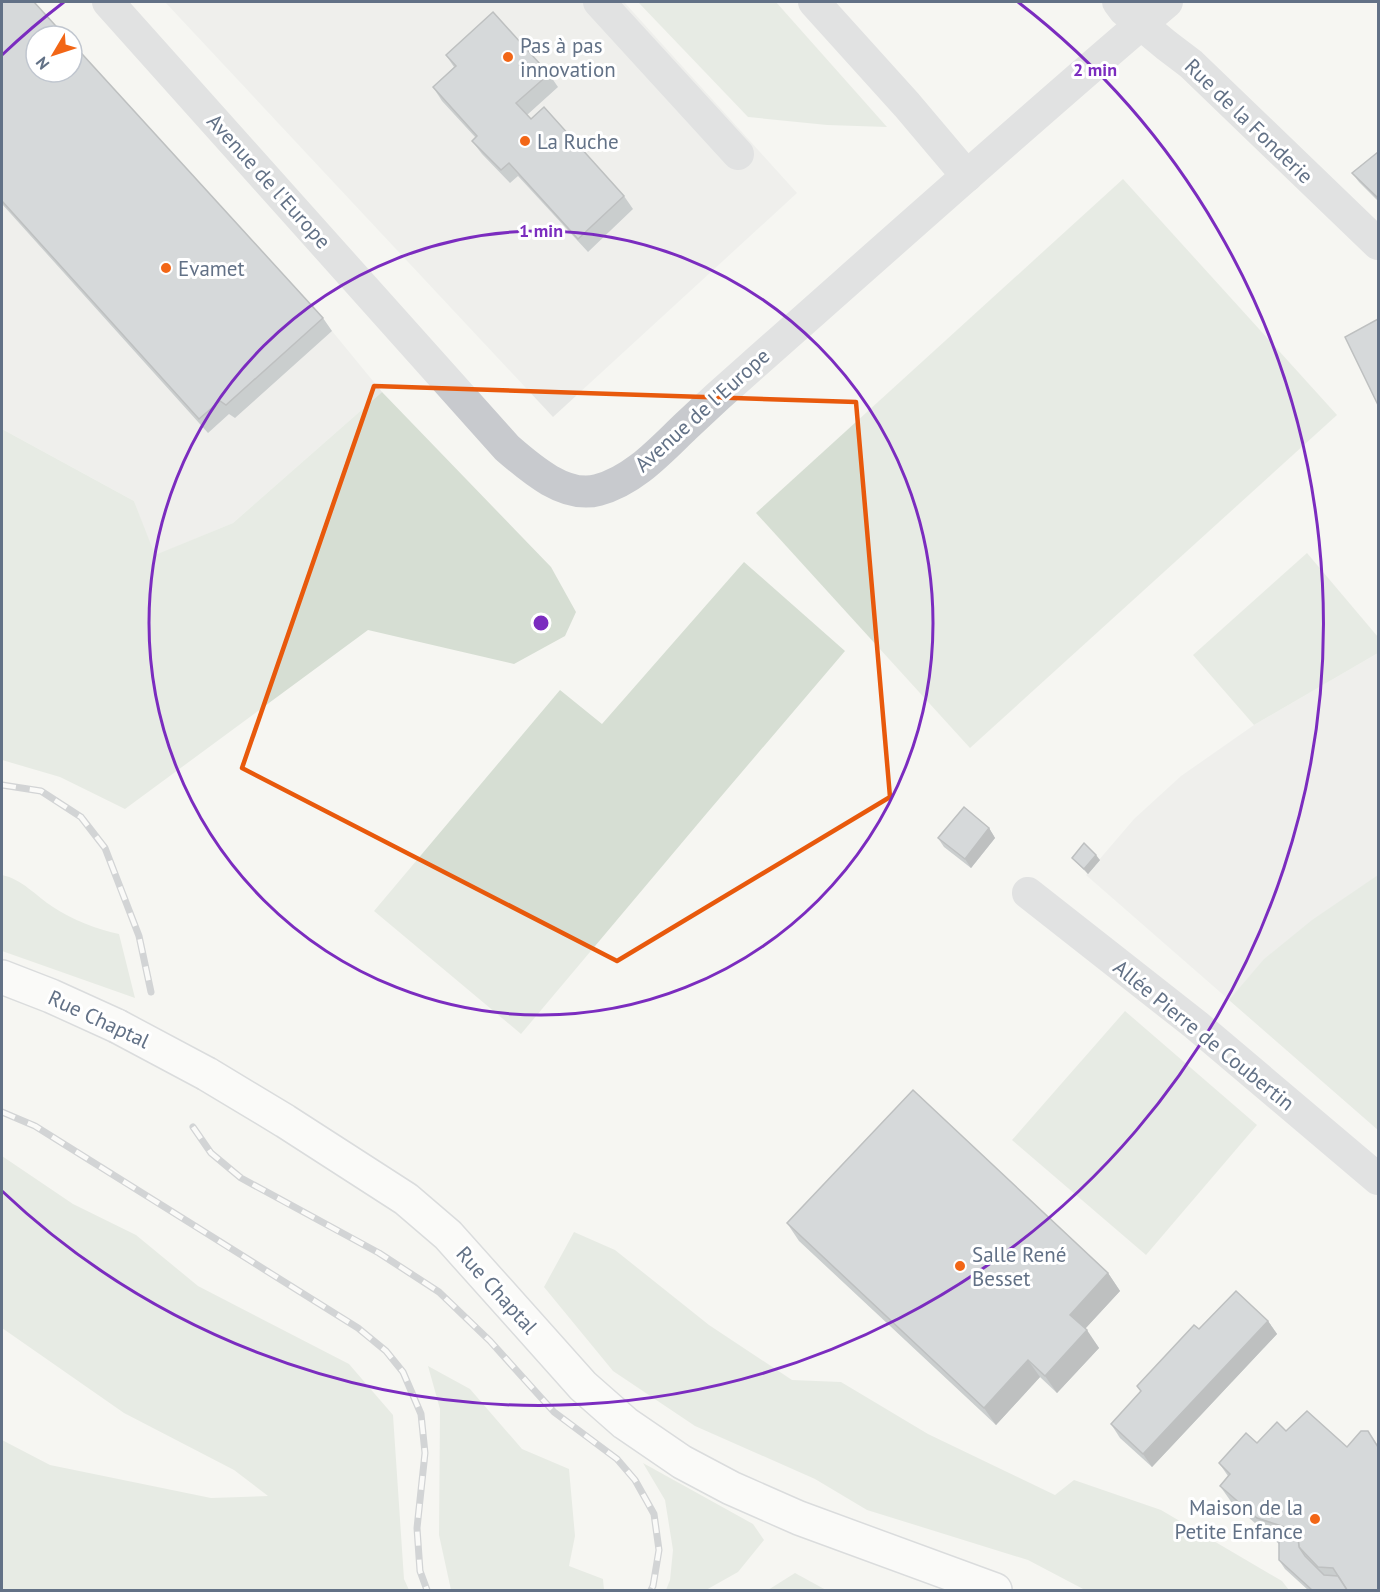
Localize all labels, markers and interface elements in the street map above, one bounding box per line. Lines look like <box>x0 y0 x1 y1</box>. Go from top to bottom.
north arrow <box>24 24 84 84</box>
place label: Pas à pas innovation <box>520 32 616 83</box>
marker: Pas à pas innovation <box>501 50 515 64</box>
text: N <box>31 53 53 74</box>
street label: Rue de la Fonderie <box>1179 53 1319 189</box>
text: 2 min <box>1073 58 1117 81</box>
street label: Avenue de l'Europe <box>201 108 337 254</box>
place label: La Ruche <box>537 128 619 155</box>
marker: La Ruche <box>518 134 532 148</box>
text: 1 min <box>519 219 563 242</box>
place label: Evamet <box>178 255 245 282</box>
marker: Evamet <box>159 261 173 275</box>
street label: Avenue de l'Europe <box>629 342 775 478</box>
centre of rings <box>531 613 551 633</box>
street label: Allée Pierre de Coubertin <box>1108 954 1300 1116</box>
street label: Rue Chaptal <box>44 984 154 1054</box>
street label: Rue Chaptal <box>451 1241 543 1339</box>
place label: Salle René Besset <box>972 1241 1066 1292</box>
marker: Salle René Besset <box>953 1259 967 1273</box>
place label: Maison de la Petite Enfance <box>1174 1494 1303 1545</box>
marker: Maison de la Petite Enfance <box>1308 1512 1322 1526</box>

